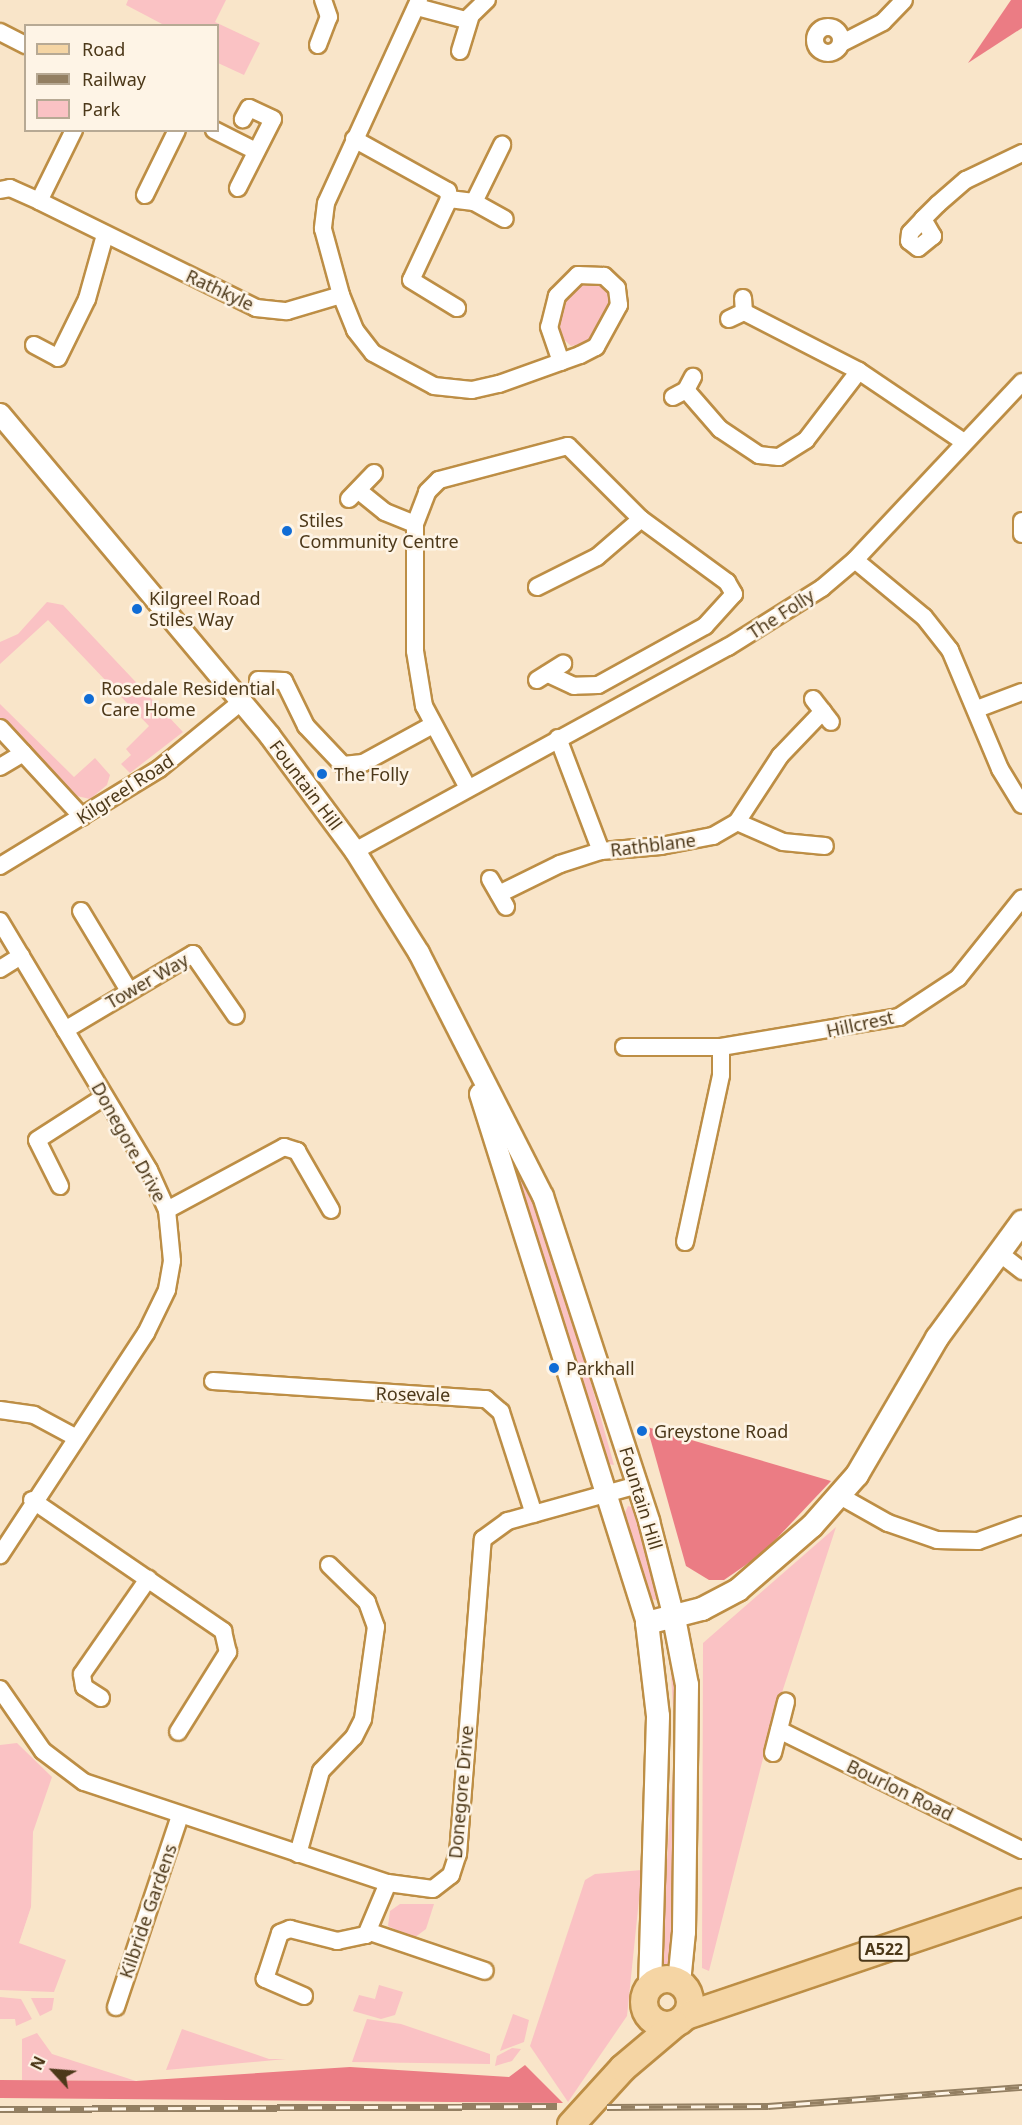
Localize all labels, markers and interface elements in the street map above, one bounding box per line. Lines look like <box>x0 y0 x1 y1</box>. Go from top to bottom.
legend <box>24 24 219 132</box>
text: Road <box>82 37 125 61</box>
text: Railway <box>82 67 146 91</box>
text: Park <box>82 97 120 121</box>
street label: Rathkyle <box>183 265 257 315</box>
place label: Stiles Community Centre <box>299 510 459 552</box>
marker: Stiles Community Centre <box>280 524 294 538</box>
street label: The Folly <box>744 585 818 643</box>
place label: Kilgreel Road Stiles Way <box>149 588 260 630</box>
marker: Kilgreel Road Stiles Way <box>130 602 144 616</box>
place label: Rosedale Residential Care Home <box>101 678 275 720</box>
marker: Rosedale Residential Care Home <box>82 692 96 706</box>
street label: Fountain Hill <box>265 736 347 834</box>
street label: Kilgreel Road <box>72 750 178 828</box>
place label: The Folly <box>334 763 409 785</box>
marker: The Folly <box>315 767 329 781</box>
street label: Rathblane <box>609 829 697 861</box>
street label: Tower Way <box>102 949 192 1013</box>
street label: Hillcrest <box>824 1006 896 1042</box>
street label: Donegore Drive <box>87 1078 171 1206</box>
place label: Parkhall <box>566 1357 635 1379</box>
marker: Parkhall <box>547 1361 561 1375</box>
street label: Rosevale <box>376 1383 450 1405</box>
place label: Greystone Road <box>654 1420 788 1442</box>
marker: Greystone Road <box>635 1424 649 1438</box>
street label: Fountain Hill <box>615 1444 667 1552</box>
street label: Donegore Drive <box>444 1724 478 1860</box>
street label: Bourlon Road <box>843 1755 957 1825</box>
street label: Kilbride Gardens <box>115 1841 181 1981</box>
road number: A522 <box>858 1936 910 1962</box>
north arrow <box>24 2041 84 2101</box>
text: N <box>25 2052 51 2074</box>

